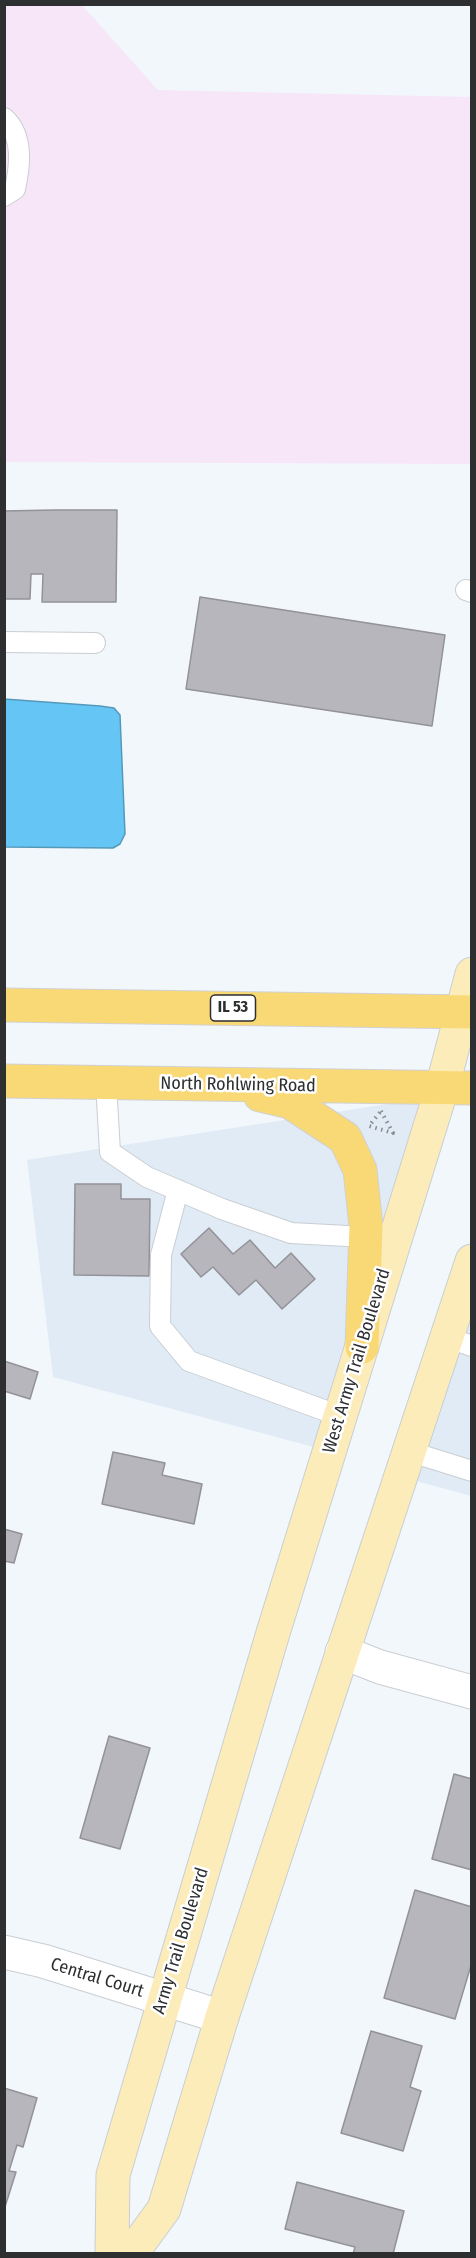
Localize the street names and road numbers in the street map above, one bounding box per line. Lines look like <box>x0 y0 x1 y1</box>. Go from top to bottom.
road number: IL 53 <box>210 995 256 1021</box>
street label: North Rohlwing Road <box>160 1073 316 1097</box>
street label: West Army Trail Boulevard <box>319 1266 395 1456</box>
street label: Army Trail Boulevard <box>148 1865 214 2017</box>
street label: Central Court <box>48 1954 146 2002</box>

